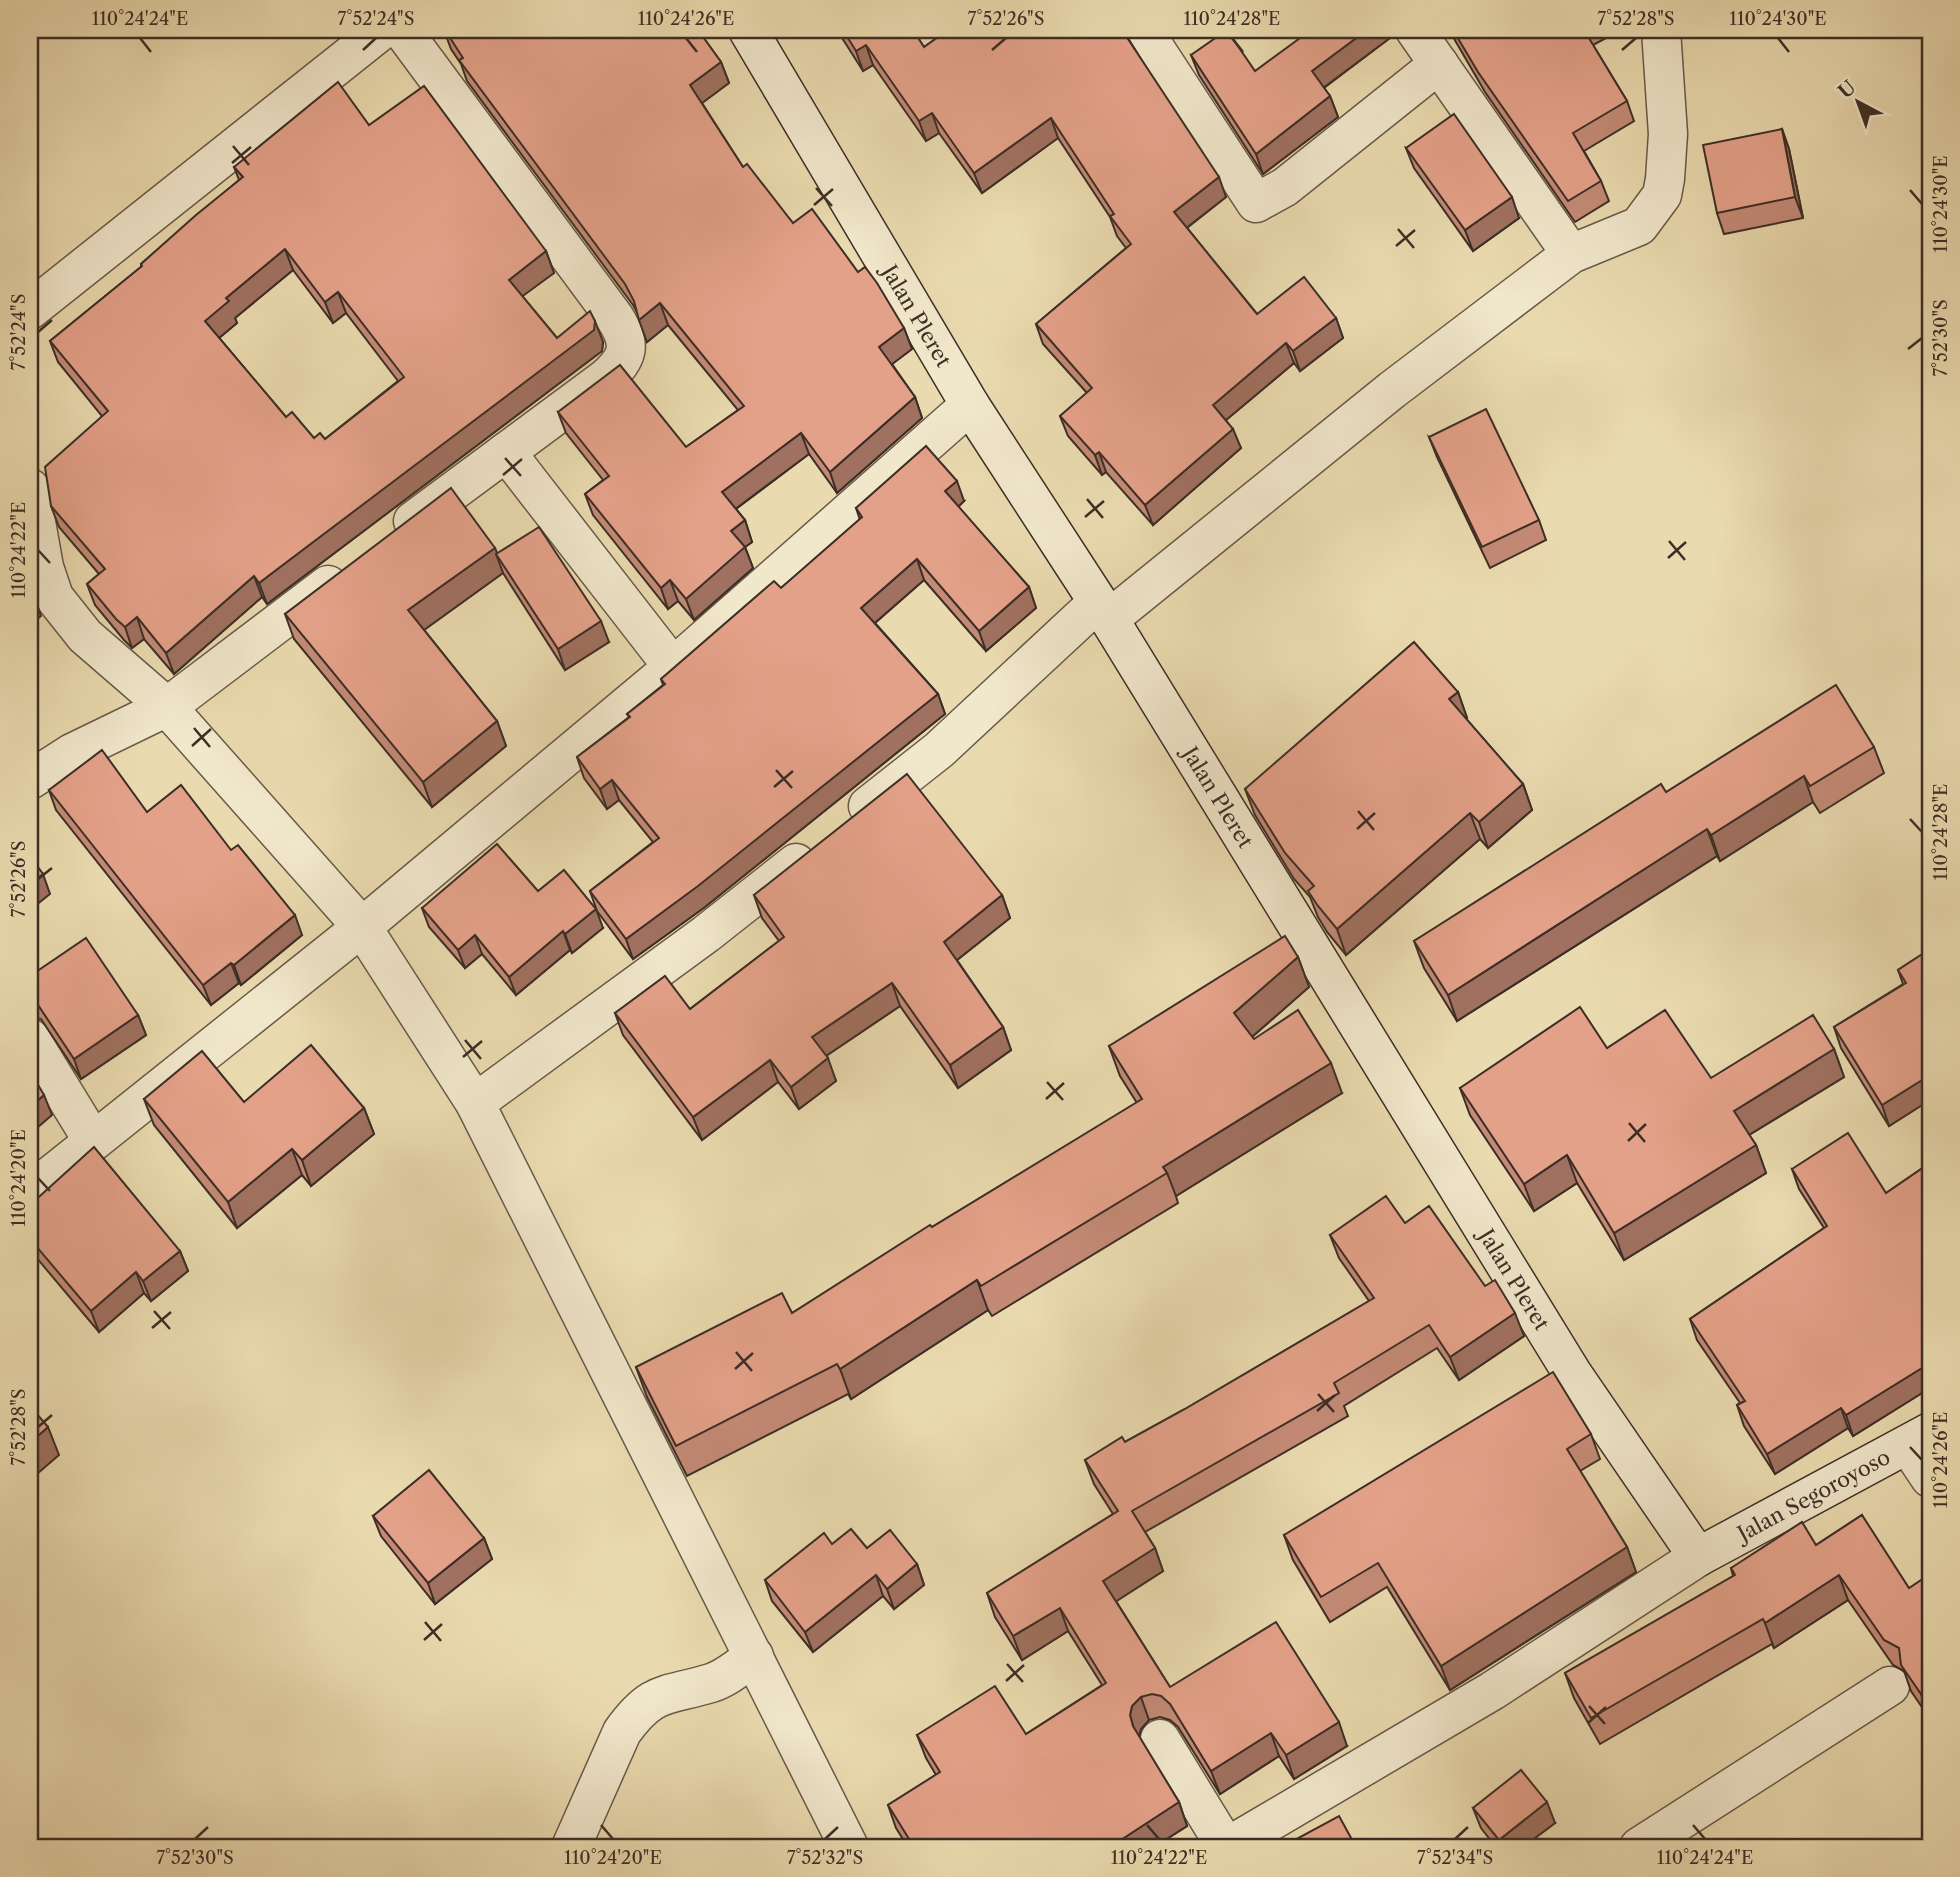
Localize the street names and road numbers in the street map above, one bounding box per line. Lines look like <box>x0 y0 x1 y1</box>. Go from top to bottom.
street label: Jalan Pleret <box>876 258 957 372</box>
street label: Jalan Pleret <box>1176 739 1259 853</box>
street label: Jalan Pleret <box>1473 1222 1555 1335</box>
street label: Jalan Segoroyoso <box>1730 1444 1894 1547</box>

